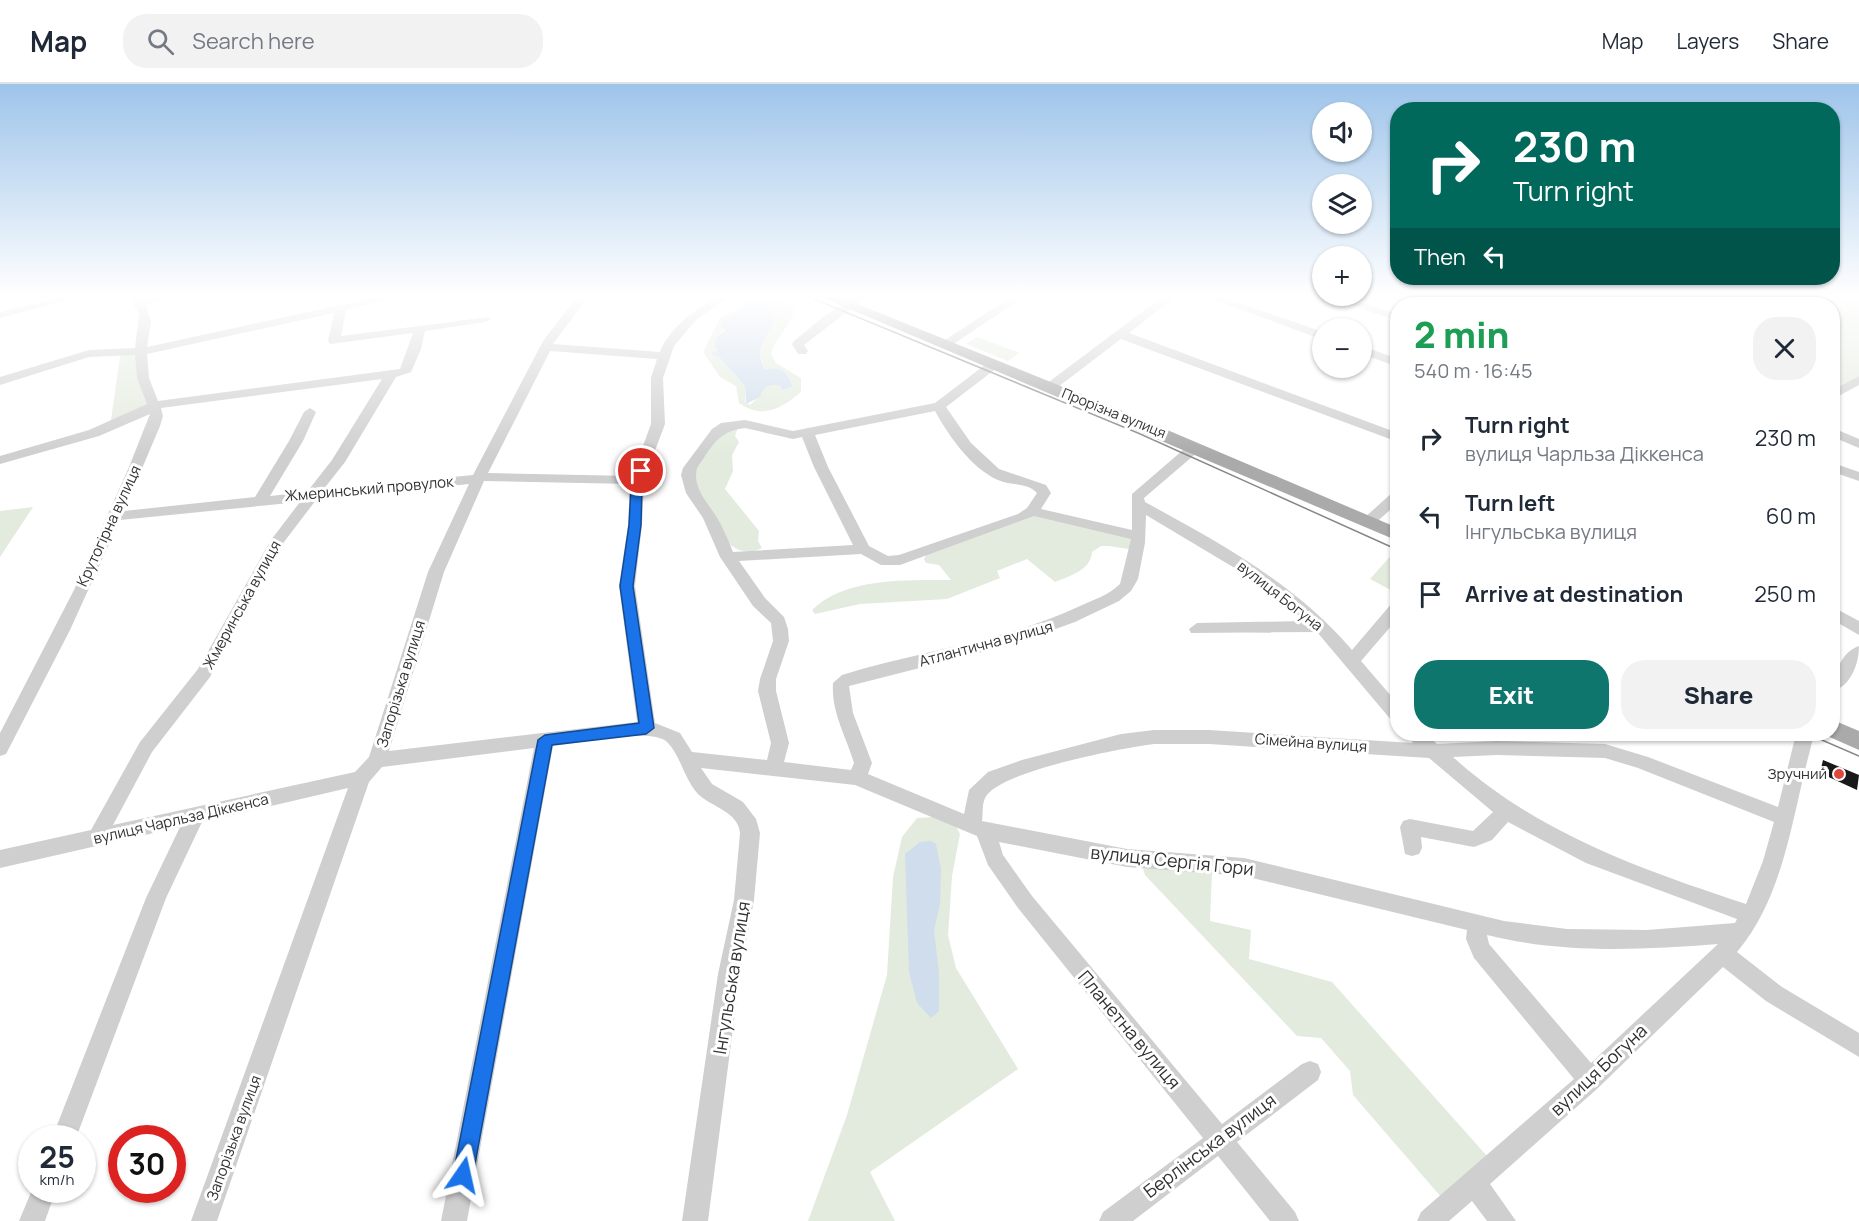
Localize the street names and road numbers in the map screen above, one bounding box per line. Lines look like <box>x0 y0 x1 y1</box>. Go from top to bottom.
street label: Прорізна вулиця <box>1059 383 1169 442</box>
street label: Крутогірна вулиця <box>71 462 146 590</box>
street label: Жмеринський провулок <box>284 471 455 506</box>
street label: Жмеринська вулиця <box>197 537 286 673</box>
street label: вулиця Богуна <box>1233 556 1327 636</box>
street label: Атлантична вулиця <box>917 616 1055 671</box>
street label: Запорізька вулиця <box>371 618 430 750</box>
street label: Сімейна вулиця <box>1254 728 1368 757</box>
street label: вулиця Чарльза Діккенса <box>91 788 271 849</box>
street label: вулиця Сергія Гори <box>1089 840 1255 881</box>
street label: Інгульська вулиця <box>707 900 755 1056</box>
street label: Планетна вулиця <box>1073 965 1186 1094</box>
street label: вулиця Богуна <box>1545 1018 1652 1120</box>
street label: Запорізька вулиця <box>201 1072 266 1203</box>
street label: Берлінська вулиця <box>1138 1088 1280 1203</box>

